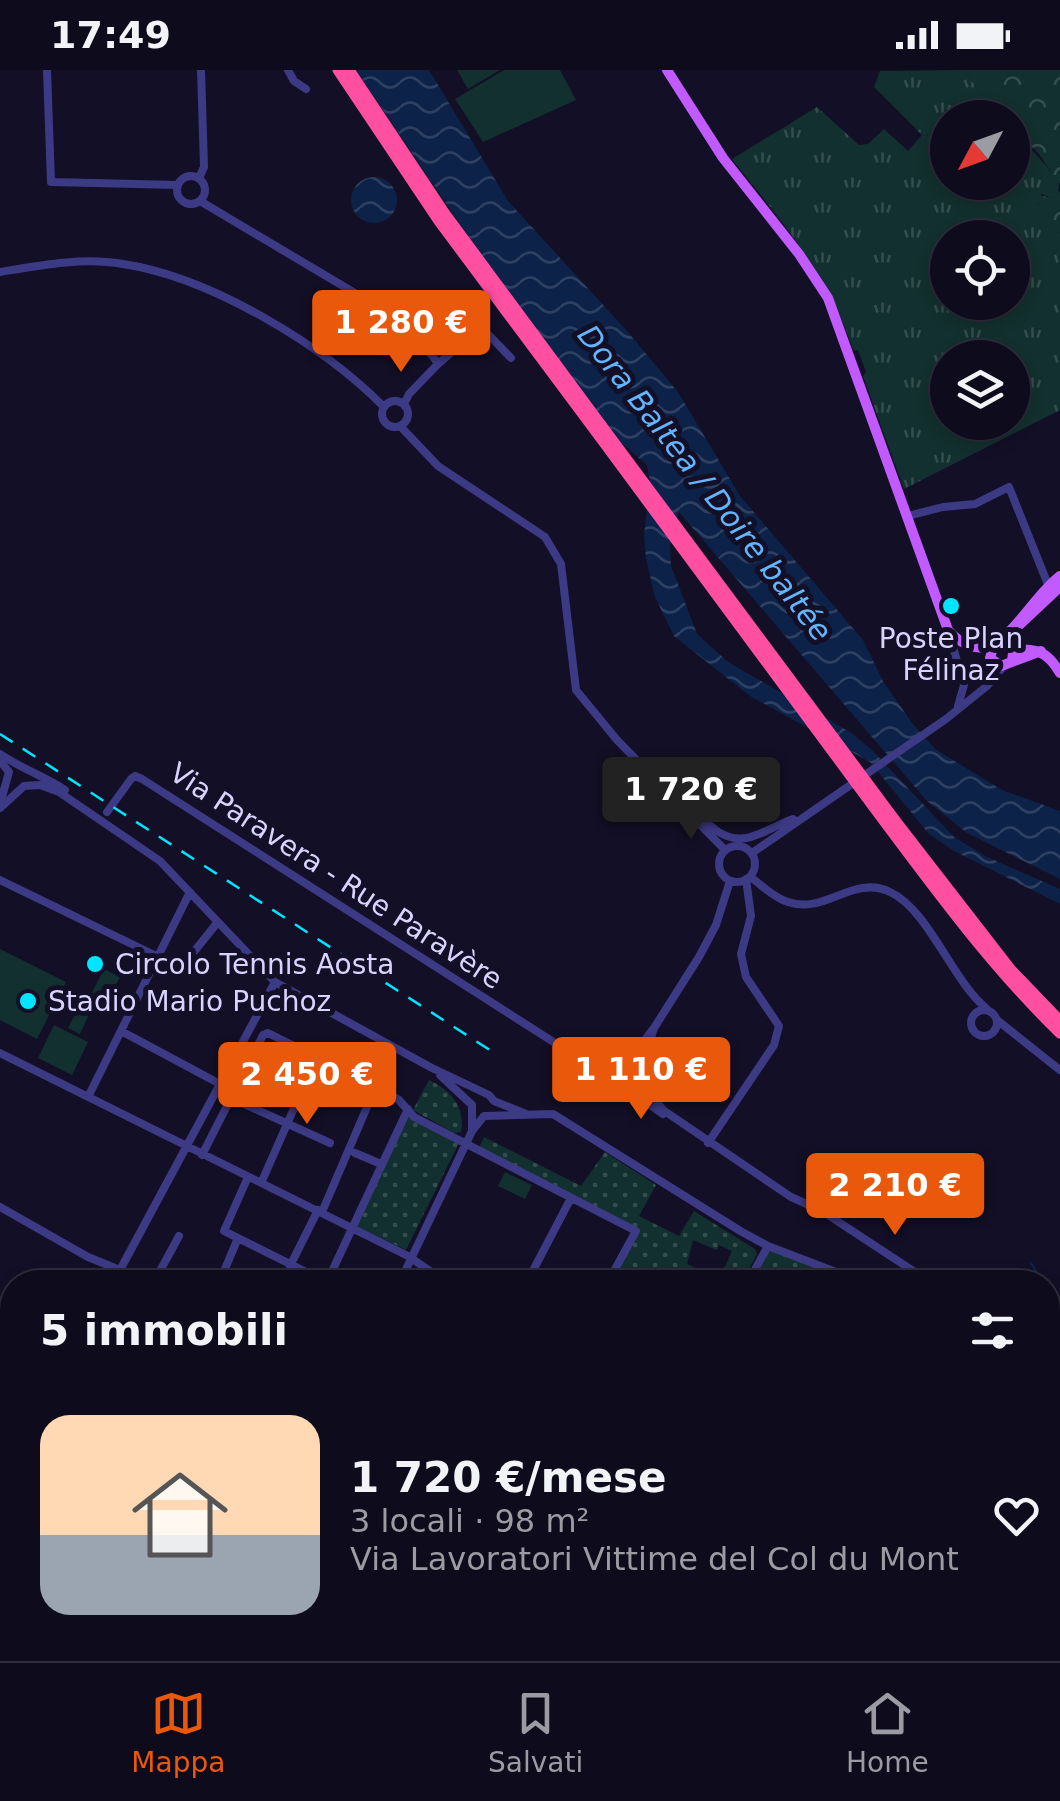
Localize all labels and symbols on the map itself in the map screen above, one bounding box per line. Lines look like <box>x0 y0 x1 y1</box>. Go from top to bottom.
north arrow <box>930 100 1030 200</box>
pin: 1 280 € <box>309 290 493 375</box>
water label: Dora Baltea / Doire baltée <box>571 318 839 648</box>
marker: Poste Plan Félinaz <box>940 595 962 617</box>
place label: Poste Plan Félinaz <box>879 622 1023 687</box>
street label: Via Paravera - Rue Paravère <box>164 756 508 996</box>
pin: 1 720 € <box>599 757 783 842</box>
place label: Circolo Tennis Aosta <box>115 948 394 981</box>
marker: Circolo Tennis Aosta <box>84 953 106 975</box>
place label: Stadio Mario Puchoz <box>48 985 331 1018</box>
marker: Stadio Mario Puchoz <box>17 990 39 1012</box>
pin: 1 110 € <box>549 1037 733 1122</box>
pin: 2 450 € <box>215 1042 399 1127</box>
pin: 2 210 € <box>803 1153 987 1238</box>

